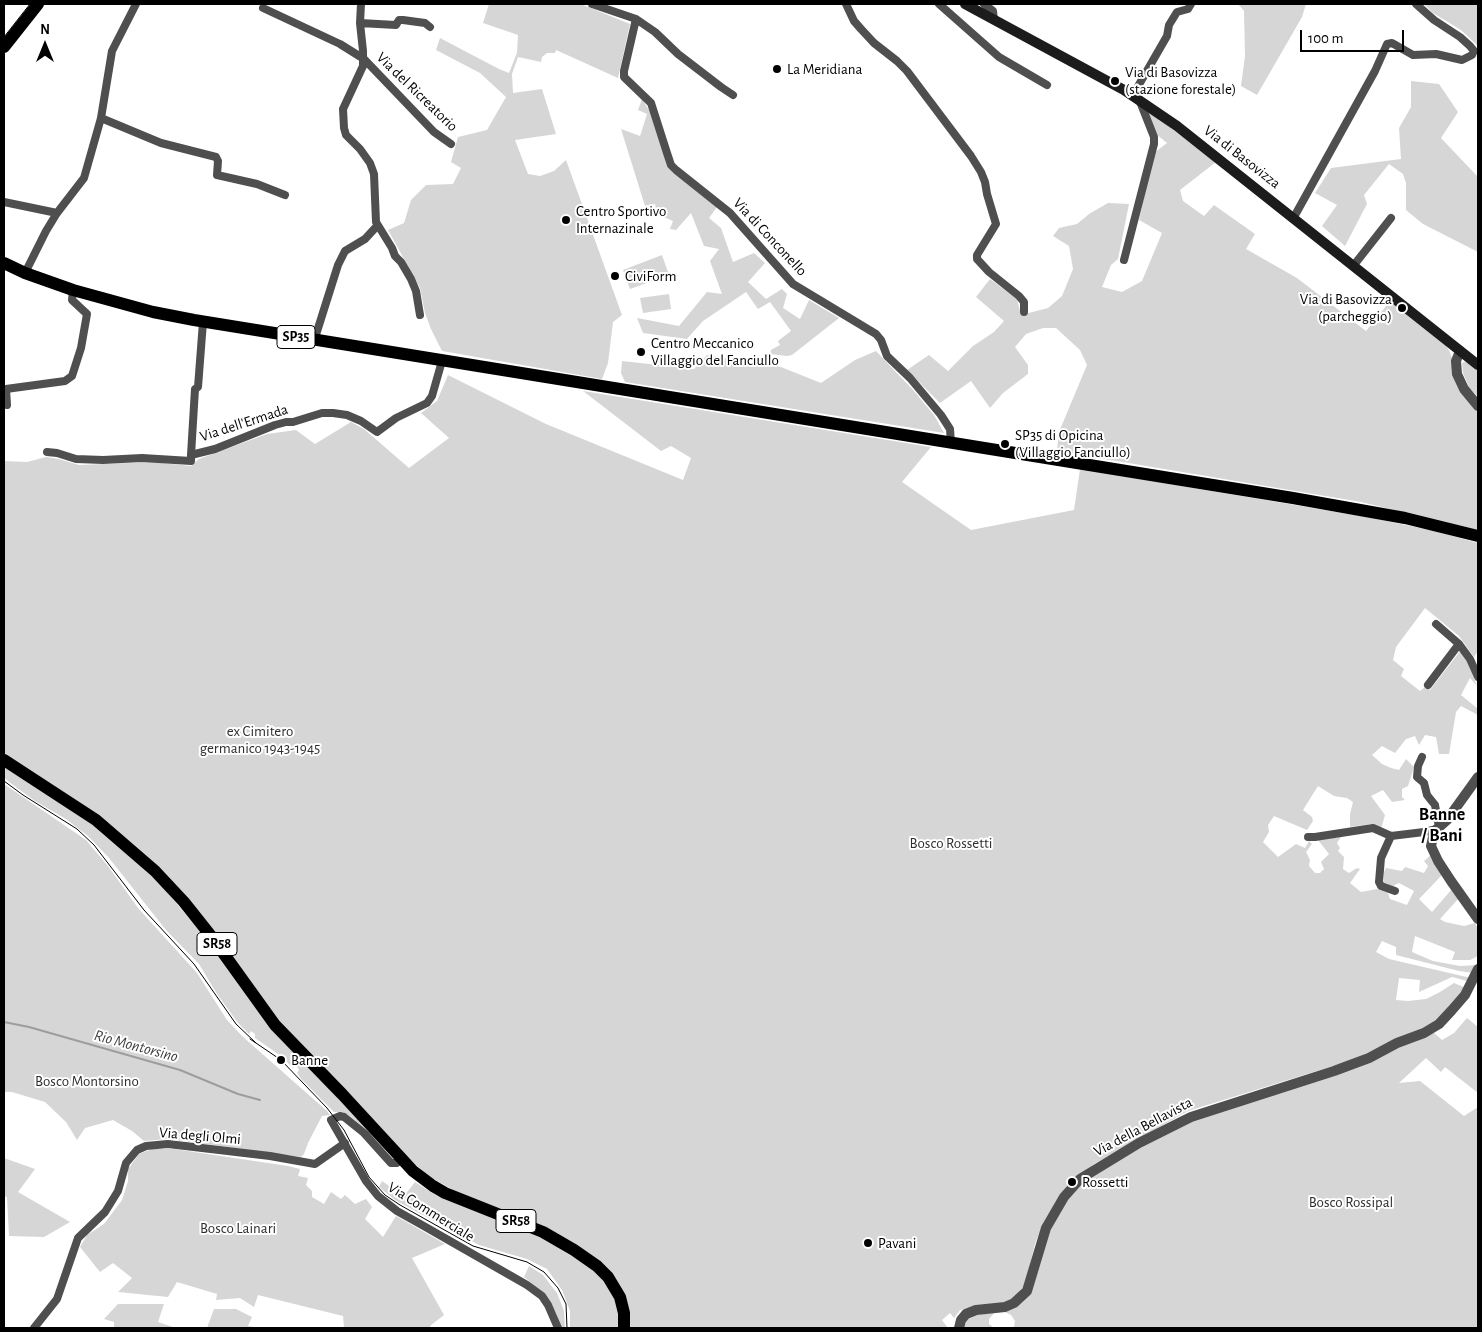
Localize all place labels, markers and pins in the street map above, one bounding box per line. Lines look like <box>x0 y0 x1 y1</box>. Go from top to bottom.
place label: La Meridiana <box>787 60 862 78</box>
marker: La Meridiana <box>771 63 783 75</box>
place label: Via di Basovizza (stazione forestale) <box>1125 63 1236 98</box>
marker: Via di Basovizza (stazione forestale) <box>1109 75 1121 87</box>
place label: Centro Sportivo Internazinale <box>576 202 666 237</box>
marker: Centro Sportivo Internazinale <box>560 214 572 226</box>
place label: CiviForm <box>625 267 676 285</box>
marker: CiviForm <box>609 270 621 282</box>
place label: Via di Basovizza (parcheggio) <box>1300 290 1392 325</box>
marker: Via di Basovizza (parcheggio) <box>1396 302 1408 314</box>
place label: Centro Meccanico Villaggio del Fanciullo <box>651 334 779 369</box>
marker: Centro Meccanico Villaggio del Fanciullo <box>635 346 647 358</box>
place label: SP35 di Opicina (Villaggio Fanciullo) <box>1015 426 1131 461</box>
marker: SP35 di Opicina (Villaggio Fanciullo) <box>999 438 1011 450</box>
place label: Banne <box>291 1051 328 1069</box>
marker: Banne <box>275 1054 287 1066</box>
place label: Rossetti <box>1082 1173 1128 1191</box>
marker: Rossetti <box>1066 1176 1078 1188</box>
place label: Pavani <box>878 1234 916 1252</box>
marker: Pavani <box>862 1237 874 1249</box>

